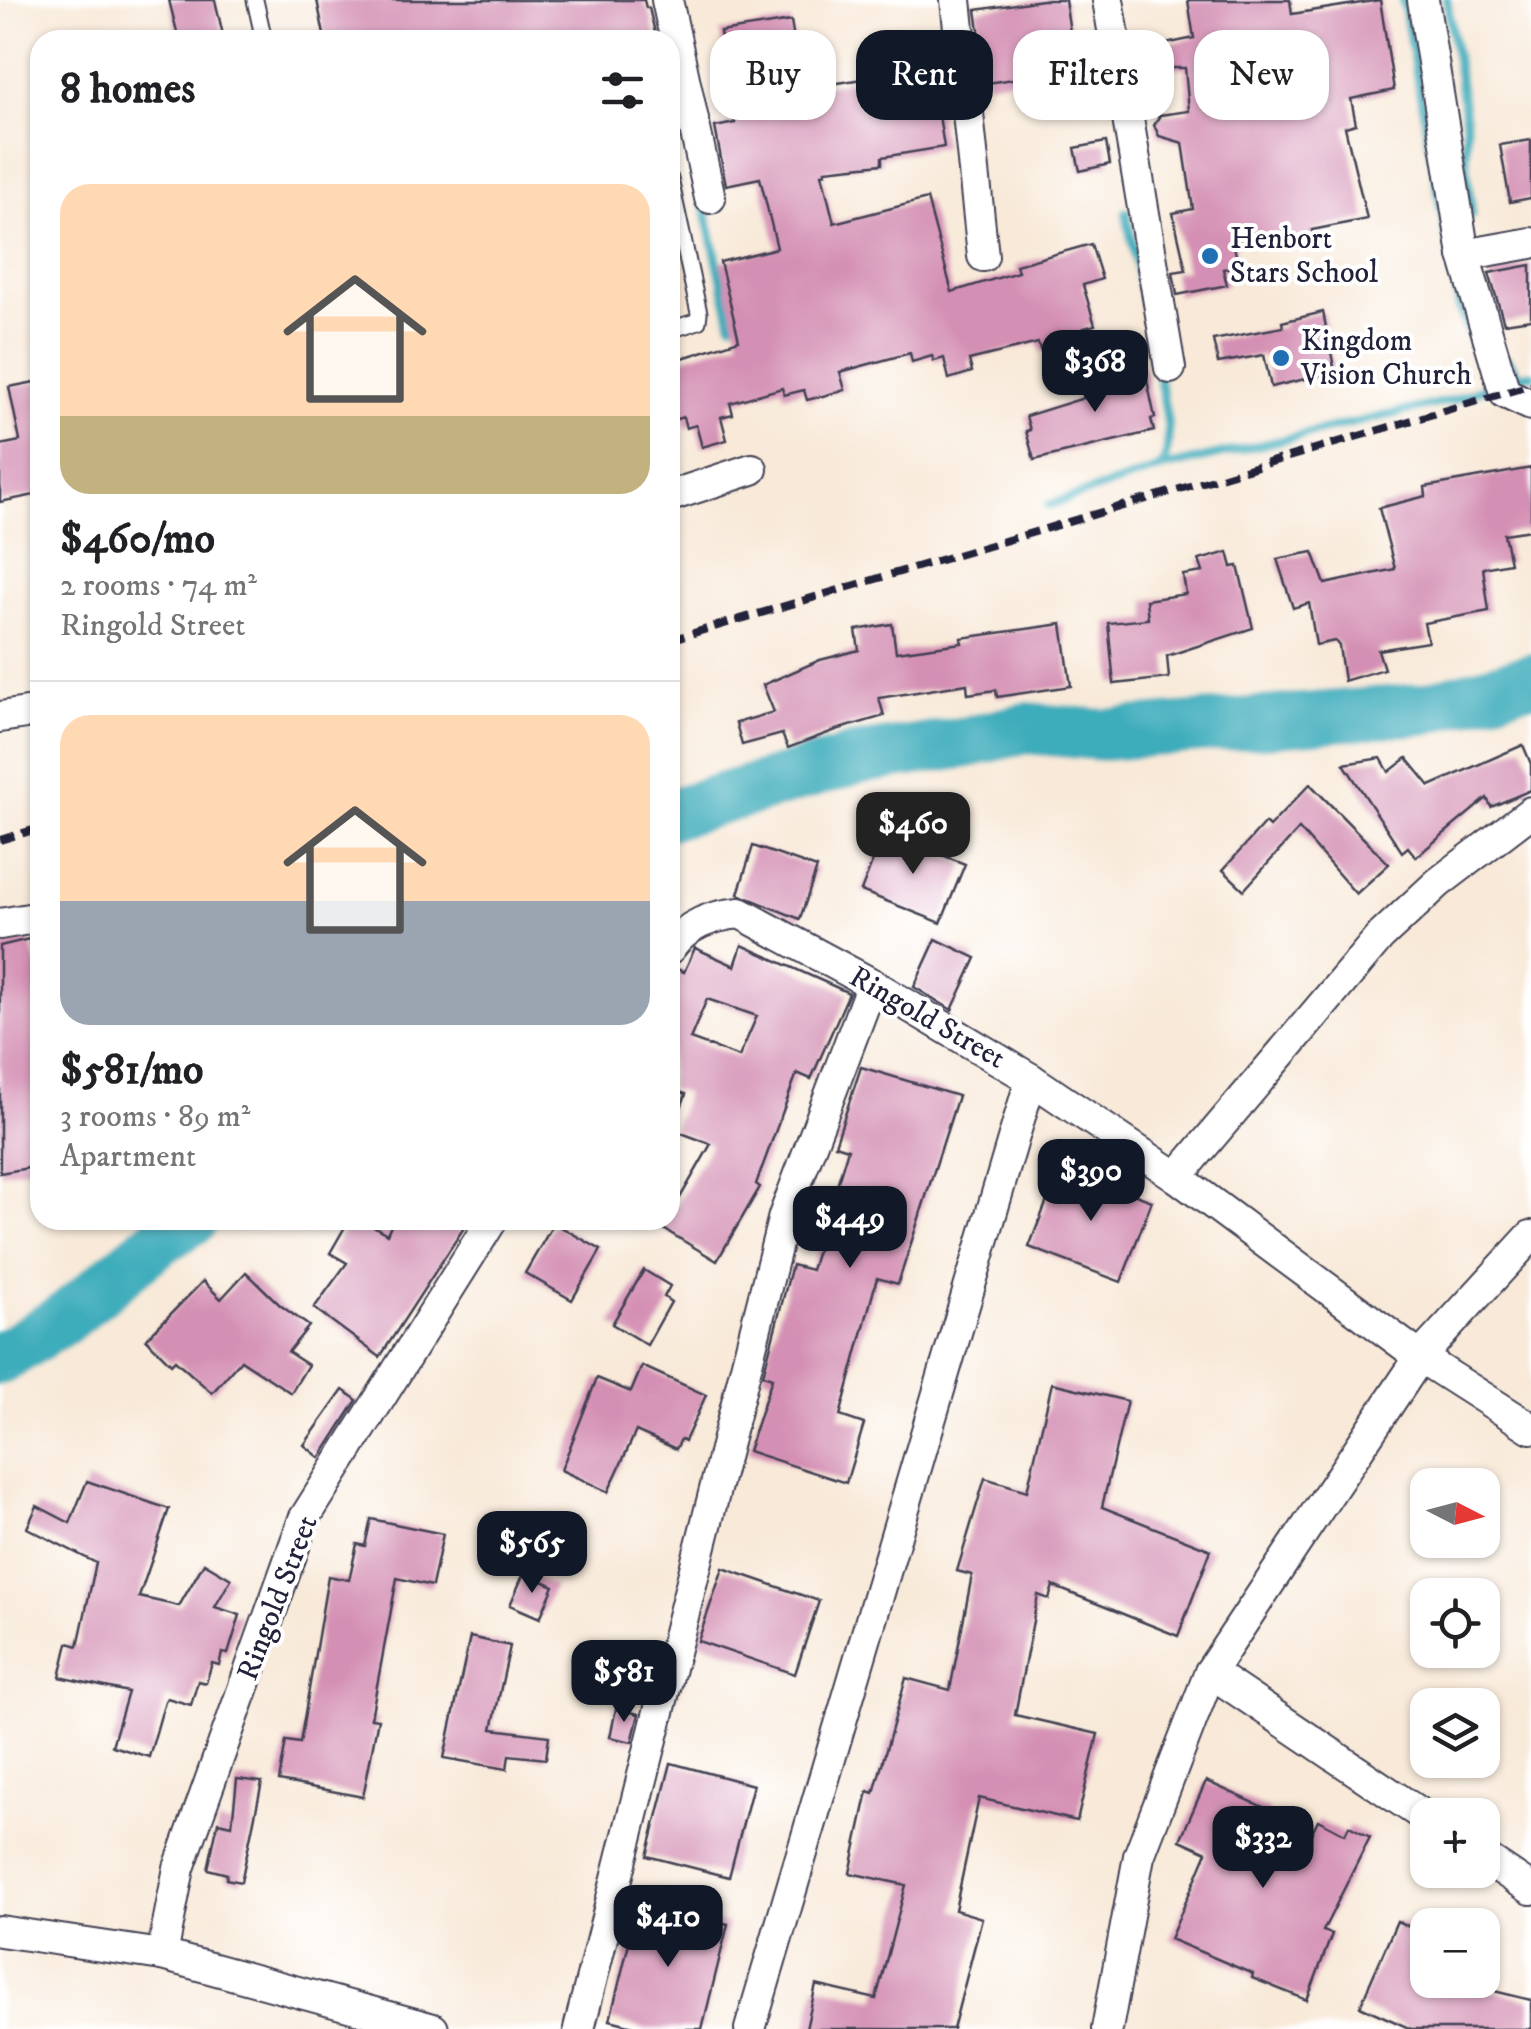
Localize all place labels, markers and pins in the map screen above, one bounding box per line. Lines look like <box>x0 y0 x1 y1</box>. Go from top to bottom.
place label: Henbort Stars School <box>1230 221 1378 292</box>
marker: Henbort Stars School <box>1199 245 1221 267</box>
place label: Kingdom Vision Church <box>1300 323 1472 394</box>
pin: $368 <box>1036 330 1154 415</box>
marker: Kingdom Vision Church <box>1270 347 1292 369</box>
pin: $460 <box>854 792 972 877</box>
pin: $390 <box>1032 1139 1150 1224</box>
pin: $449 <box>791 1186 909 1271</box>
pin: $565 <box>473 1511 591 1596</box>
pin: $581 <box>565 1640 683 1725</box>
pin: $332 <box>1204 1806 1322 1891</box>
pin: $410 <box>609 1885 727 1970</box>

